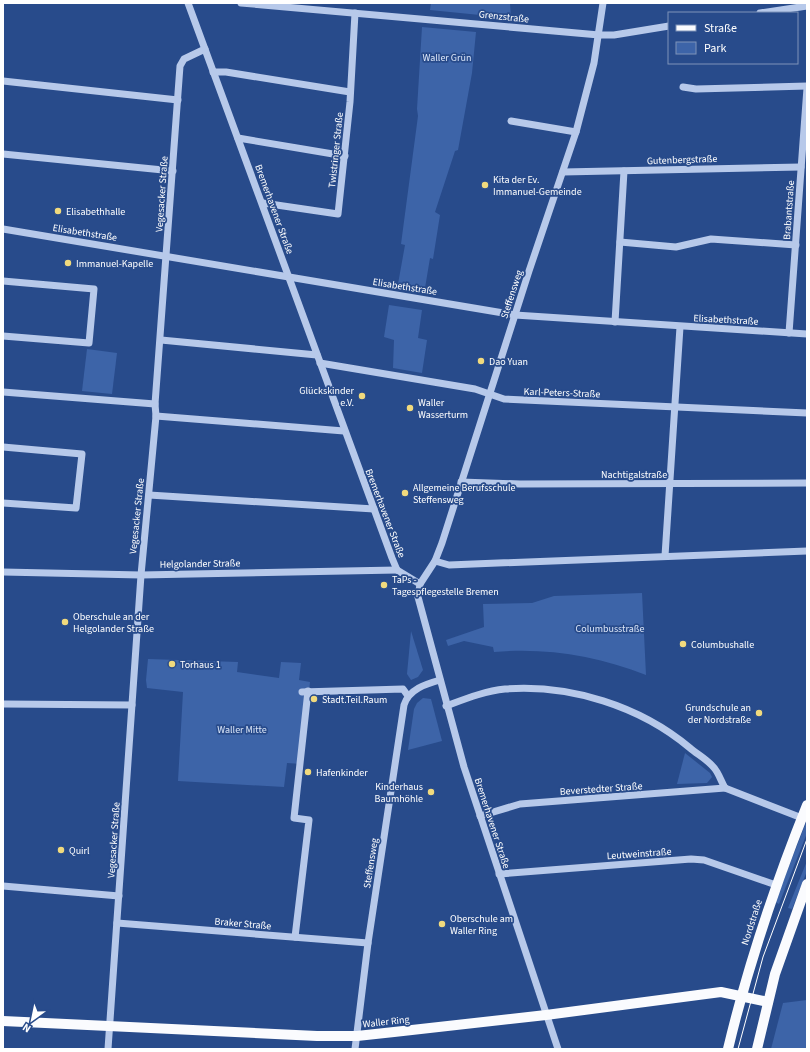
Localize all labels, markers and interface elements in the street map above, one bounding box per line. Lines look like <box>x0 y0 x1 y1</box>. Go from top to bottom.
street label: Grenzstraße <box>478 7 530 27</box>
legend <box>668 12 798 64</box>
text: Straße <box>704 20 737 37</box>
text: Park <box>704 40 726 57</box>
park label: Waller Grün <box>423 51 471 65</box>
street label: Twistringer Straße <box>325 111 347 189</box>
street label: Gutenbergstraße <box>647 152 718 168</box>
street label: Vegesacker Straße <box>152 156 172 233</box>
street label: Bremerhavener Straße <box>251 163 297 256</box>
place label: Kita der Ev. Immanuel-Gemeinde <box>493 173 582 199</box>
marker: Kita der Ev. Immanuel-Gemeinde <box>480 180 490 190</box>
street label: Brabantstraße <box>780 180 798 240</box>
place label: Elisabethhalle <box>66 205 125 219</box>
marker: Elisabethhalle <box>53 206 63 216</box>
street label: Elisabethstraße <box>52 221 118 245</box>
place label: Immanuel-Kapelle <box>76 257 153 271</box>
marker: Immanuel-Kapelle <box>63 258 73 268</box>
street label: Steffensweg <box>497 268 526 321</box>
street label: Elisabethstraße <box>372 275 438 299</box>
street label: Elisabethstraße <box>693 311 759 329</box>
place label: Dao Yuan <box>489 355 528 369</box>
marker: Dao Yuan <box>476 356 486 366</box>
place label: Glückskinder e.V. <box>299 384 355 410</box>
street label: Karl-Peters-Straße <box>523 385 601 401</box>
marker: Glückskinder e.V. <box>357 391 367 401</box>
place label: Waller Wasserturm <box>418 396 468 422</box>
marker: Waller Wasserturm <box>405 403 415 413</box>
street label: Bremerhavener Straße <box>362 467 409 560</box>
street label: Nachtigalstraße <box>601 468 667 482</box>
street label: Vegesacker Straße <box>126 477 148 555</box>
place label: Allgemeine Berufsschule Steffensweg <box>413 481 516 507</box>
marker: Allgemeine Berufsschule Steffensweg <box>400 488 410 498</box>
street label: Helgolander Straße <box>159 556 241 572</box>
place label: TaPs - Tagespflegestelle Bremen <box>392 573 499 599</box>
marker: TaPs - Tagespflegestelle Bremen <box>379 580 389 590</box>
place label: Oberschule an der Helgolander Straße <box>73 610 154 636</box>
marker: Oberschule an der Helgolander Straße <box>60 617 70 627</box>
park label: Columbusstraße <box>576 622 645 636</box>
place label: Columbushalle <box>691 638 754 652</box>
marker: Columbushalle <box>678 639 688 649</box>
place label: Torhaus 1 <box>180 658 221 672</box>
marker: Torhaus 1 <box>167 659 177 669</box>
place label: Stadt.Teil.Raum <box>322 693 387 707</box>
marker: Stadt.Teil.Raum <box>309 694 319 704</box>
place label: Grundschule an der Nordstraße <box>685 701 751 727</box>
marker: Grundschule an der Nordstraße <box>754 708 764 718</box>
park label: Waller Mitte <box>217 723 267 737</box>
place label: Hafenkinder <box>316 766 368 780</box>
marker: Hafenkinder <box>303 767 313 777</box>
street label: Bremerhavener Straße <box>471 776 513 870</box>
street label: Beverstedter Straße <box>559 779 643 799</box>
place label: Kinderhaus Baumhöhle <box>375 780 423 806</box>
marker: Kinderhaus Baumhöhle <box>426 787 436 797</box>
street label: Vegesacker Straße <box>104 802 124 879</box>
street label: Steffensweg <box>360 837 382 889</box>
place label: Quirl <box>69 844 90 858</box>
marker: Quirl <box>56 845 66 855</box>
street label: Leutweinstraße <box>606 845 672 863</box>
street label: Nordstraße <box>738 898 766 947</box>
place label: Oberschule am Waller Ring <box>450 912 513 938</box>
street label: Braker Straße <box>214 915 272 933</box>
marker: Oberschule am Waller Ring <box>437 919 447 929</box>
north arrow <box>12 1000 52 1040</box>
street label: Waller Ring <box>362 1013 410 1031</box>
text: N <box>20 1020 34 1036</box>

